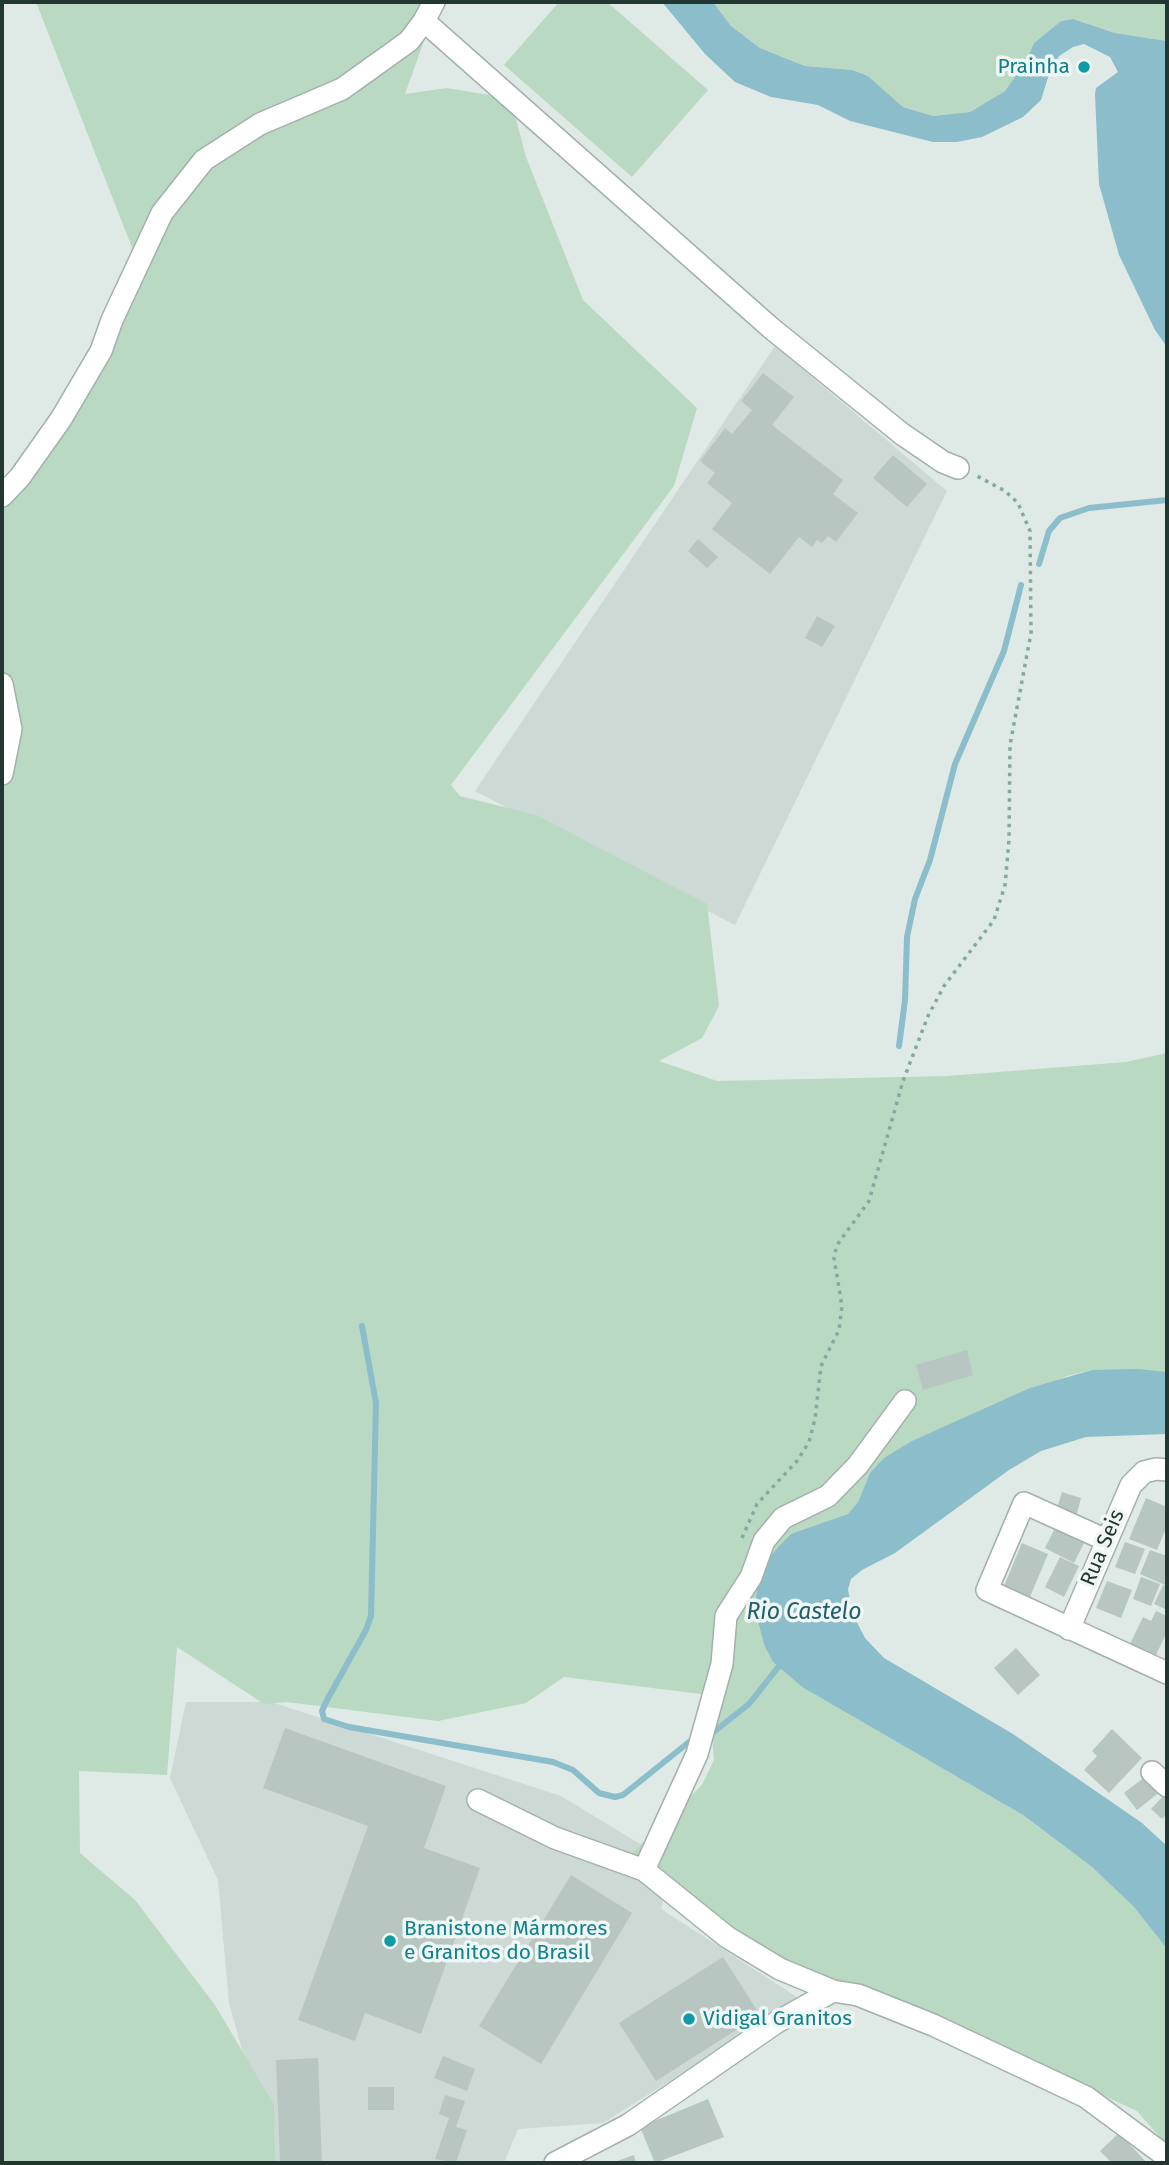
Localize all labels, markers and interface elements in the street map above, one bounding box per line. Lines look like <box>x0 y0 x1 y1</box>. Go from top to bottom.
place label: Prainha <box>997 54 1070 80</box>
marker: Prainha <box>1076 59 1092 75</box>
street label: Rua Seis <box>1076 1506 1130 1590</box>
water label: Rio Castelo <box>747 1599 861 1627</box>
place label: Branistone Mármores e Granitos do Brasil <box>404 1916 607 1966</box>
marker: Branistone Mármores e Granitos do Brasil <box>382 1933 398 1949</box>
place label: Vidigal Granitos <box>703 2006 852 2032</box>
marker: Vidigal Granitos <box>681 2011 697 2027</box>

